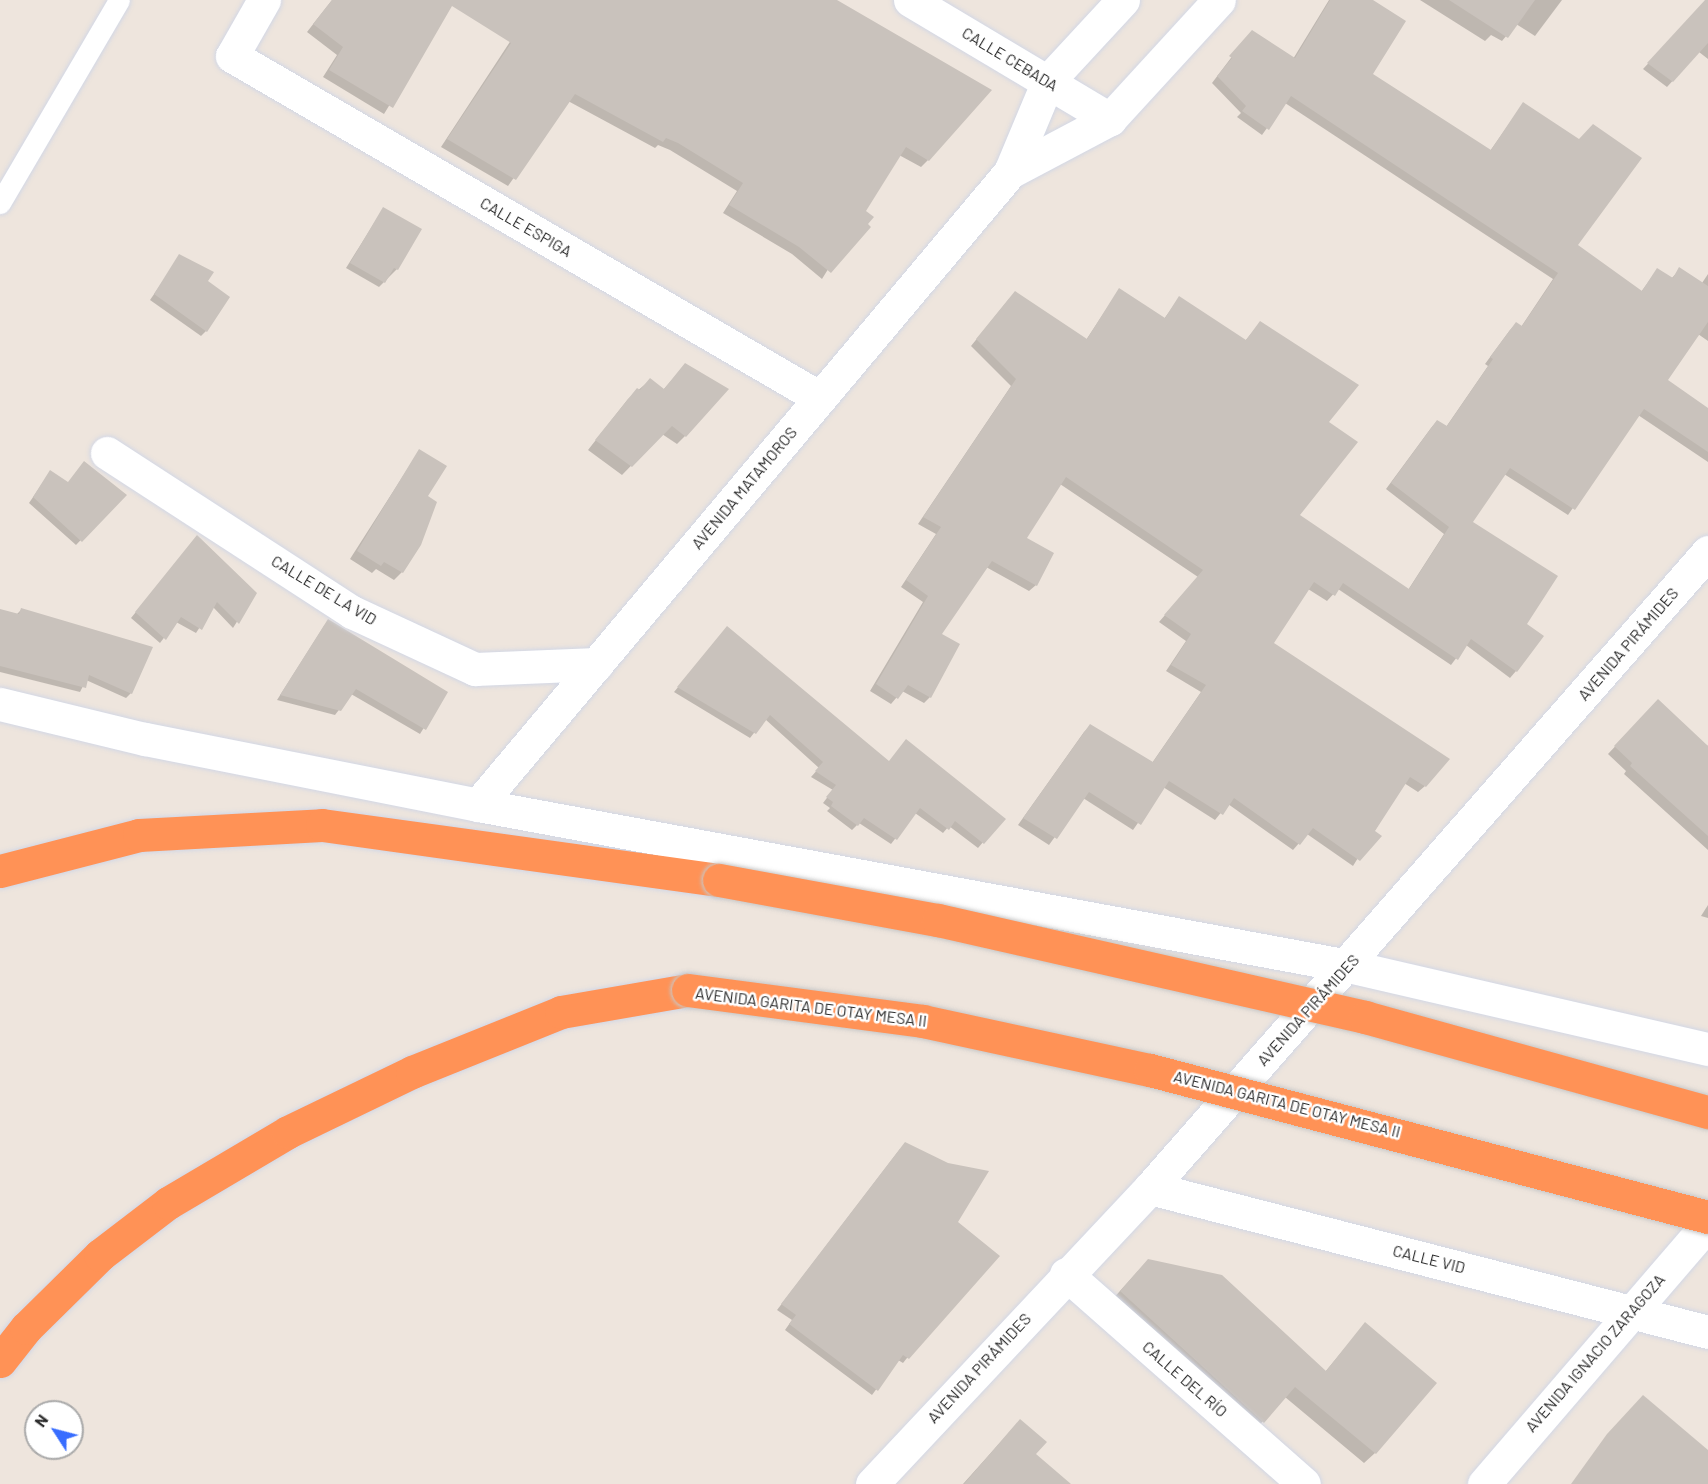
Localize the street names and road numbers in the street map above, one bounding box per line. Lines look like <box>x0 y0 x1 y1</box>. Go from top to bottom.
street label: CALLE CEBADA <box>959 23 1061 95</box>
street label: CALLE ESPIGA <box>477 193 575 261</box>
street label: AVENIDA MATAMOROS <box>687 423 801 553</box>
street label: CALLE DE LA VID <box>268 551 380 629</box>
street label: AVENIDA PIRÁMIDES <box>1574 584 1682 704</box>
street label: AVENIDA PIRÁMIDES <box>1253 950 1363 1070</box>
street label: AVENIDA GARITA DE OTAY MESA II <box>694 983 928 1031</box>
street label: AVENIDA GARITA DE OTAY MESA II <box>1172 1066 1402 1142</box>
street label: CALLE VID <box>1391 1241 1467 1277</box>
street label: AVENIDA IGNACIO ZARAGOZA <box>1521 1270 1669 1436</box>
street label: AVENIDA PIRÁMIDES <box>923 1309 1035 1427</box>
street label: CALLE DEL RÍO <box>1139 1337 1231 1421</box>

